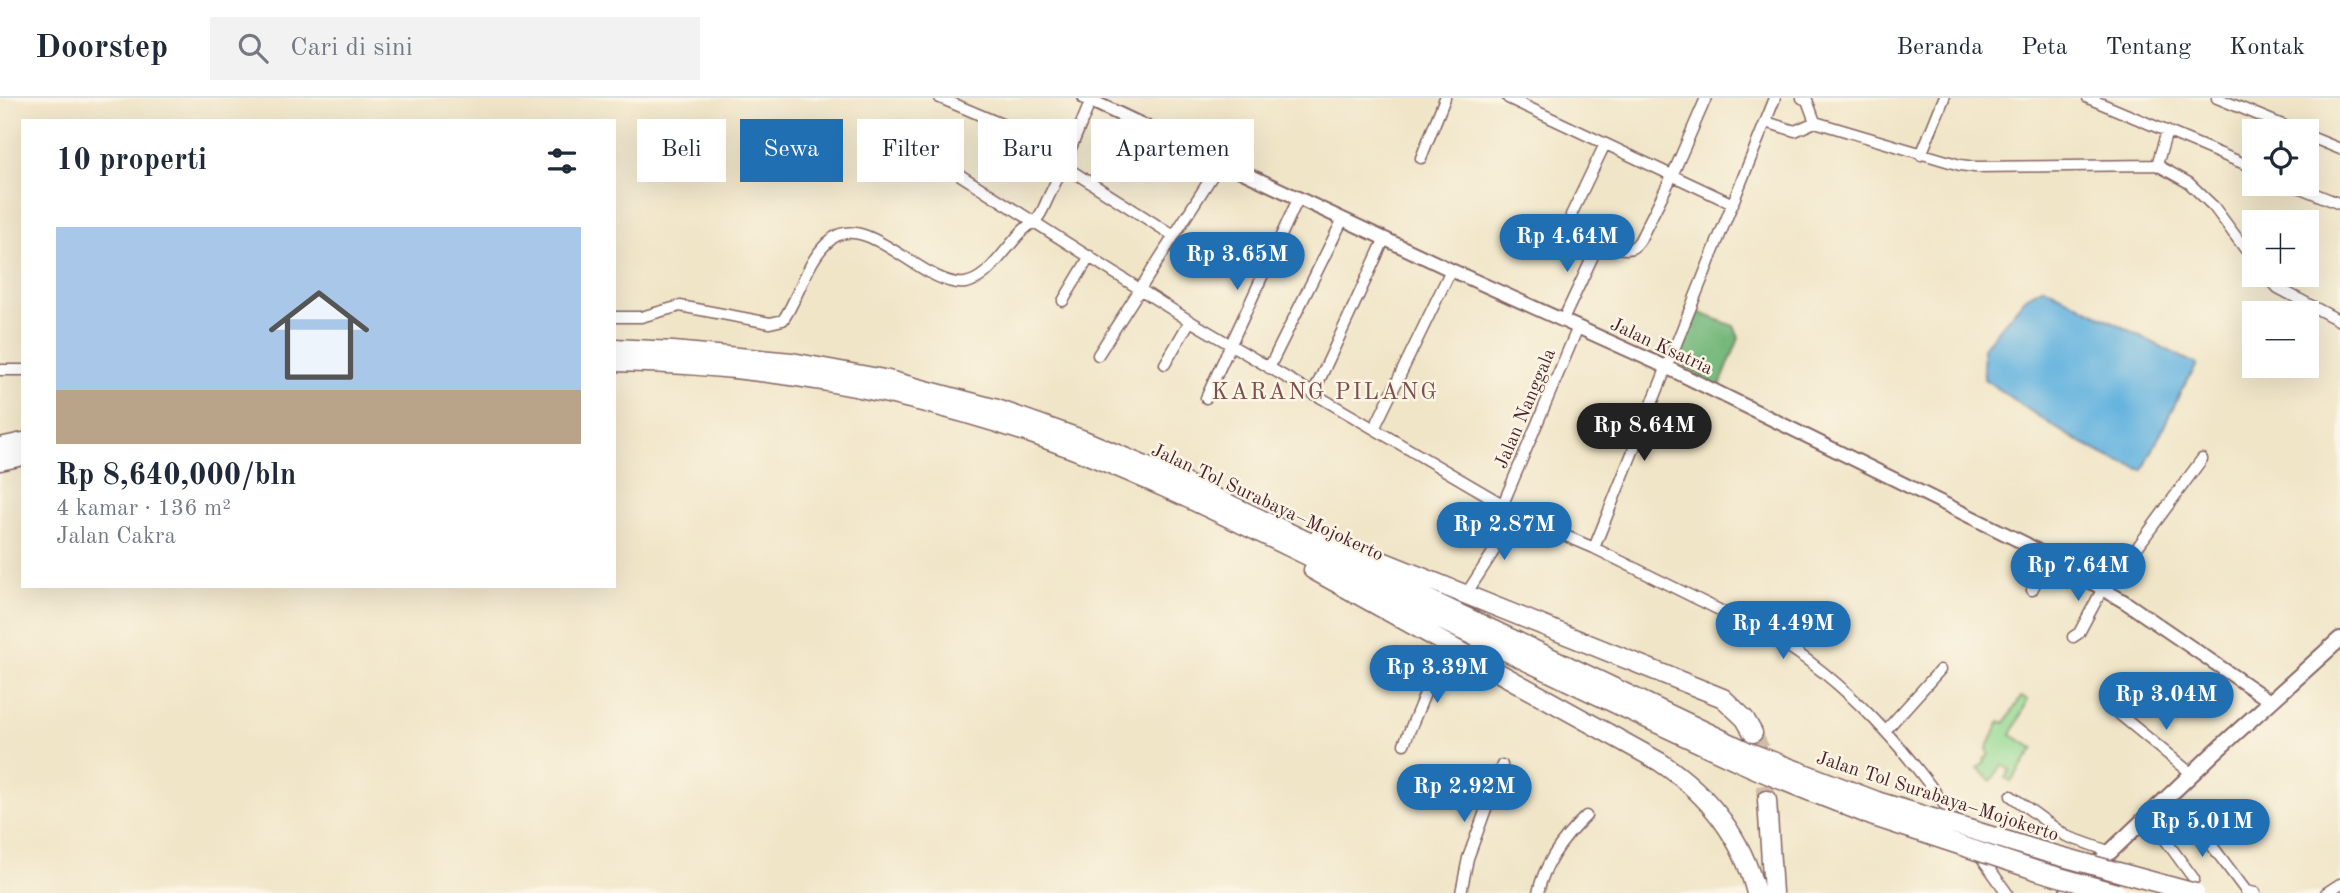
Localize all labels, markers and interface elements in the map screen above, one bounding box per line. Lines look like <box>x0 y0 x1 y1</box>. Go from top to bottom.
search box <box>210 17 700 80</box>
icon: search <box>234 29 272 67</box>
text: Doorstep <box>35 32 168 65</box>
text: Cari di sini <box>290 35 413 61</box>
text: Beranda <box>1897 36 1983 60</box>
text: Peta <box>2021 36 2068 60</box>
text: Tentang <box>2106 36 2191 60</box>
text: Kontak <box>2229 36 2305 60</box>
chip: Beli <box>637 119 726 182</box>
chip: Sewa <box>740 119 843 182</box>
chip: Filter <box>857 119 964 182</box>
chip: Baru <box>978 119 1077 182</box>
chip: Apartemen <box>1091 119 1254 182</box>
map controls <box>2242 119 2319 378</box>
button: locate <box>2242 119 2319 196</box>
icon: filters <box>543 142 581 180</box>
text: 10 properti <box>56 146 207 176</box>
button: + <box>2242 210 2319 287</box>
pin: Rp 4.64M <box>1495 214 1639 274</box>
text: Rp 4.64M <box>1516 225 1618 248</box>
pin: Rp 3.65M <box>1165 232 1309 292</box>
text: Rp 3.65M <box>1186 243 1288 266</box>
icon: home <box>256 272 382 398</box>
button: − <box>2242 301 2319 378</box>
street label: Jalan Ksatria <box>1607 315 1716 380</box>
street label: Jalan Nanggala <box>1492 346 1560 472</box>
district label: KARANG PILANG <box>1211 381 1439 404</box>
pin: Rp 8.64M <box>1572 404 1716 463</box>
text: Rp 8.64M <box>1593 414 1695 437</box>
street label: Jalan Tol Surabaya–Mojokerto <box>1148 441 1386 565</box>
text: Rp 8,640,000/bln <box>56 461 296 491</box>
text: 4 kamar · 136 m² <box>56 497 231 520</box>
pin: Rp 2.87M <box>1432 503 1576 562</box>
text: Rp 2.87M <box>1453 513 1555 536</box>
text: Jalan Cakra <box>56 525 176 548</box>
pin: Rp 7.64M <box>2006 544 2150 603</box>
text: Rp 7.64M <box>2027 554 2129 577</box>
pin: Rp 4.49M <box>1711 602 1855 661</box>
text: Rp 4.49M <box>1732 612 1834 635</box>
pin: Rp 3.39M <box>1365 646 1509 705</box>
text: Rp 3.39M <box>1386 656 1488 679</box>
pin: Rp 3.04M <box>2094 672 2238 732</box>
text: Rp 3.04M <box>2115 683 2217 706</box>
street label: Jalan Tol Surabaya–Mojokerto <box>1814 749 2061 846</box>
pin: Rp 2.92M <box>1392 764 1536 824</box>
text: Rp 2.92M <box>1413 775 1515 798</box>
pin: Rp 5.01M <box>2130 800 2274 859</box>
text: Rp 5.01M <box>2151 810 2253 833</box>

